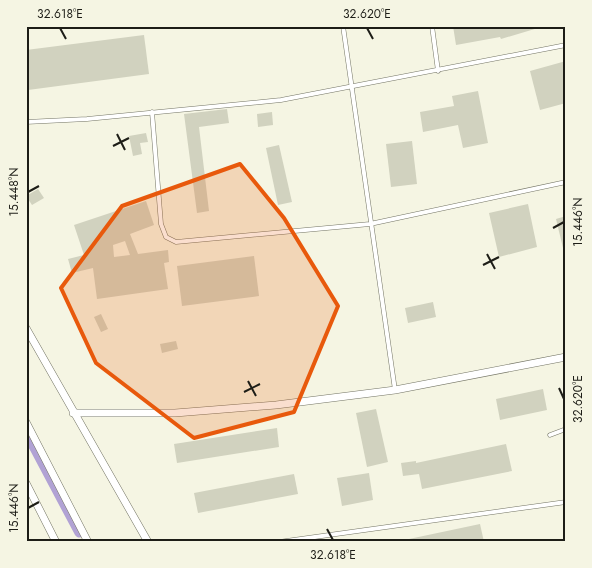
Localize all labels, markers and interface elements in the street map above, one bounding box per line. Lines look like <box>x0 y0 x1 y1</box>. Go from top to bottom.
text: 32.618°E <box>37 5 83 23</box>
text: 32.620°E <box>343 5 391 23</box>
text: 15.448°N <box>5 168 23 216</box>
text: 15.446°N <box>569 197 587 247</box>
text: 32.620°E <box>569 375 587 423</box>
text: 15.446°N <box>5 483 23 533</box>
text: 32.618°E <box>310 546 356 564</box>

